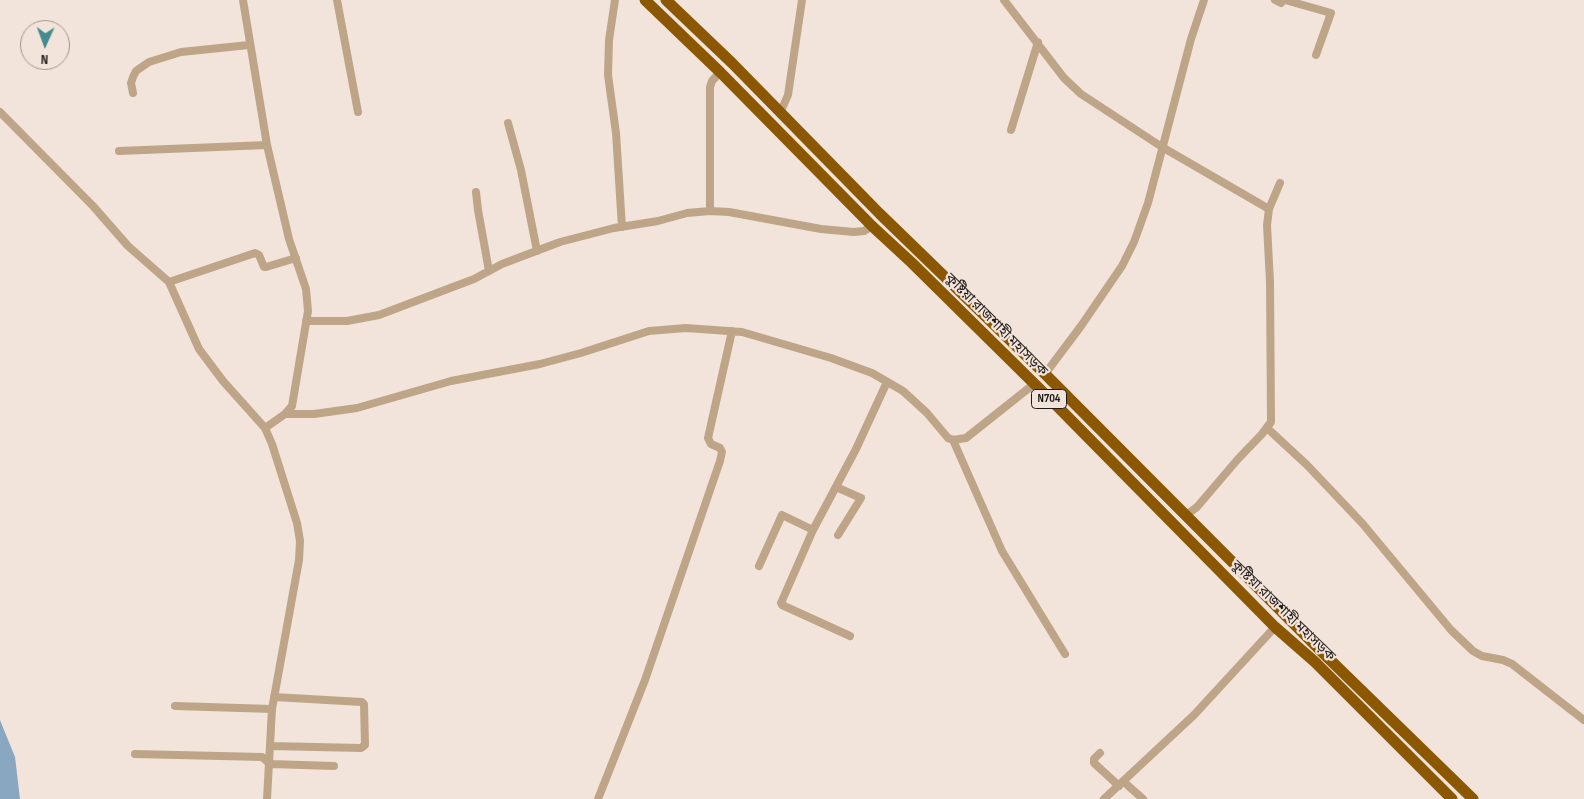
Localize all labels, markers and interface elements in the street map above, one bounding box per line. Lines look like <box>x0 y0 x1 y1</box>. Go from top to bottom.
north arrow <box>20 20 70 70</box>
text: N <box>40 51 49 68</box>
street label: কুষ্টিয়া রাজশাহী মহাসড়ক <box>941 270 1051 380</box>
road number: N704 <box>1032 389 1066 408</box>
street label: কুষ্টিয়া রাজশাহী মহাসড়ক <box>1228 557 1338 665</box>

